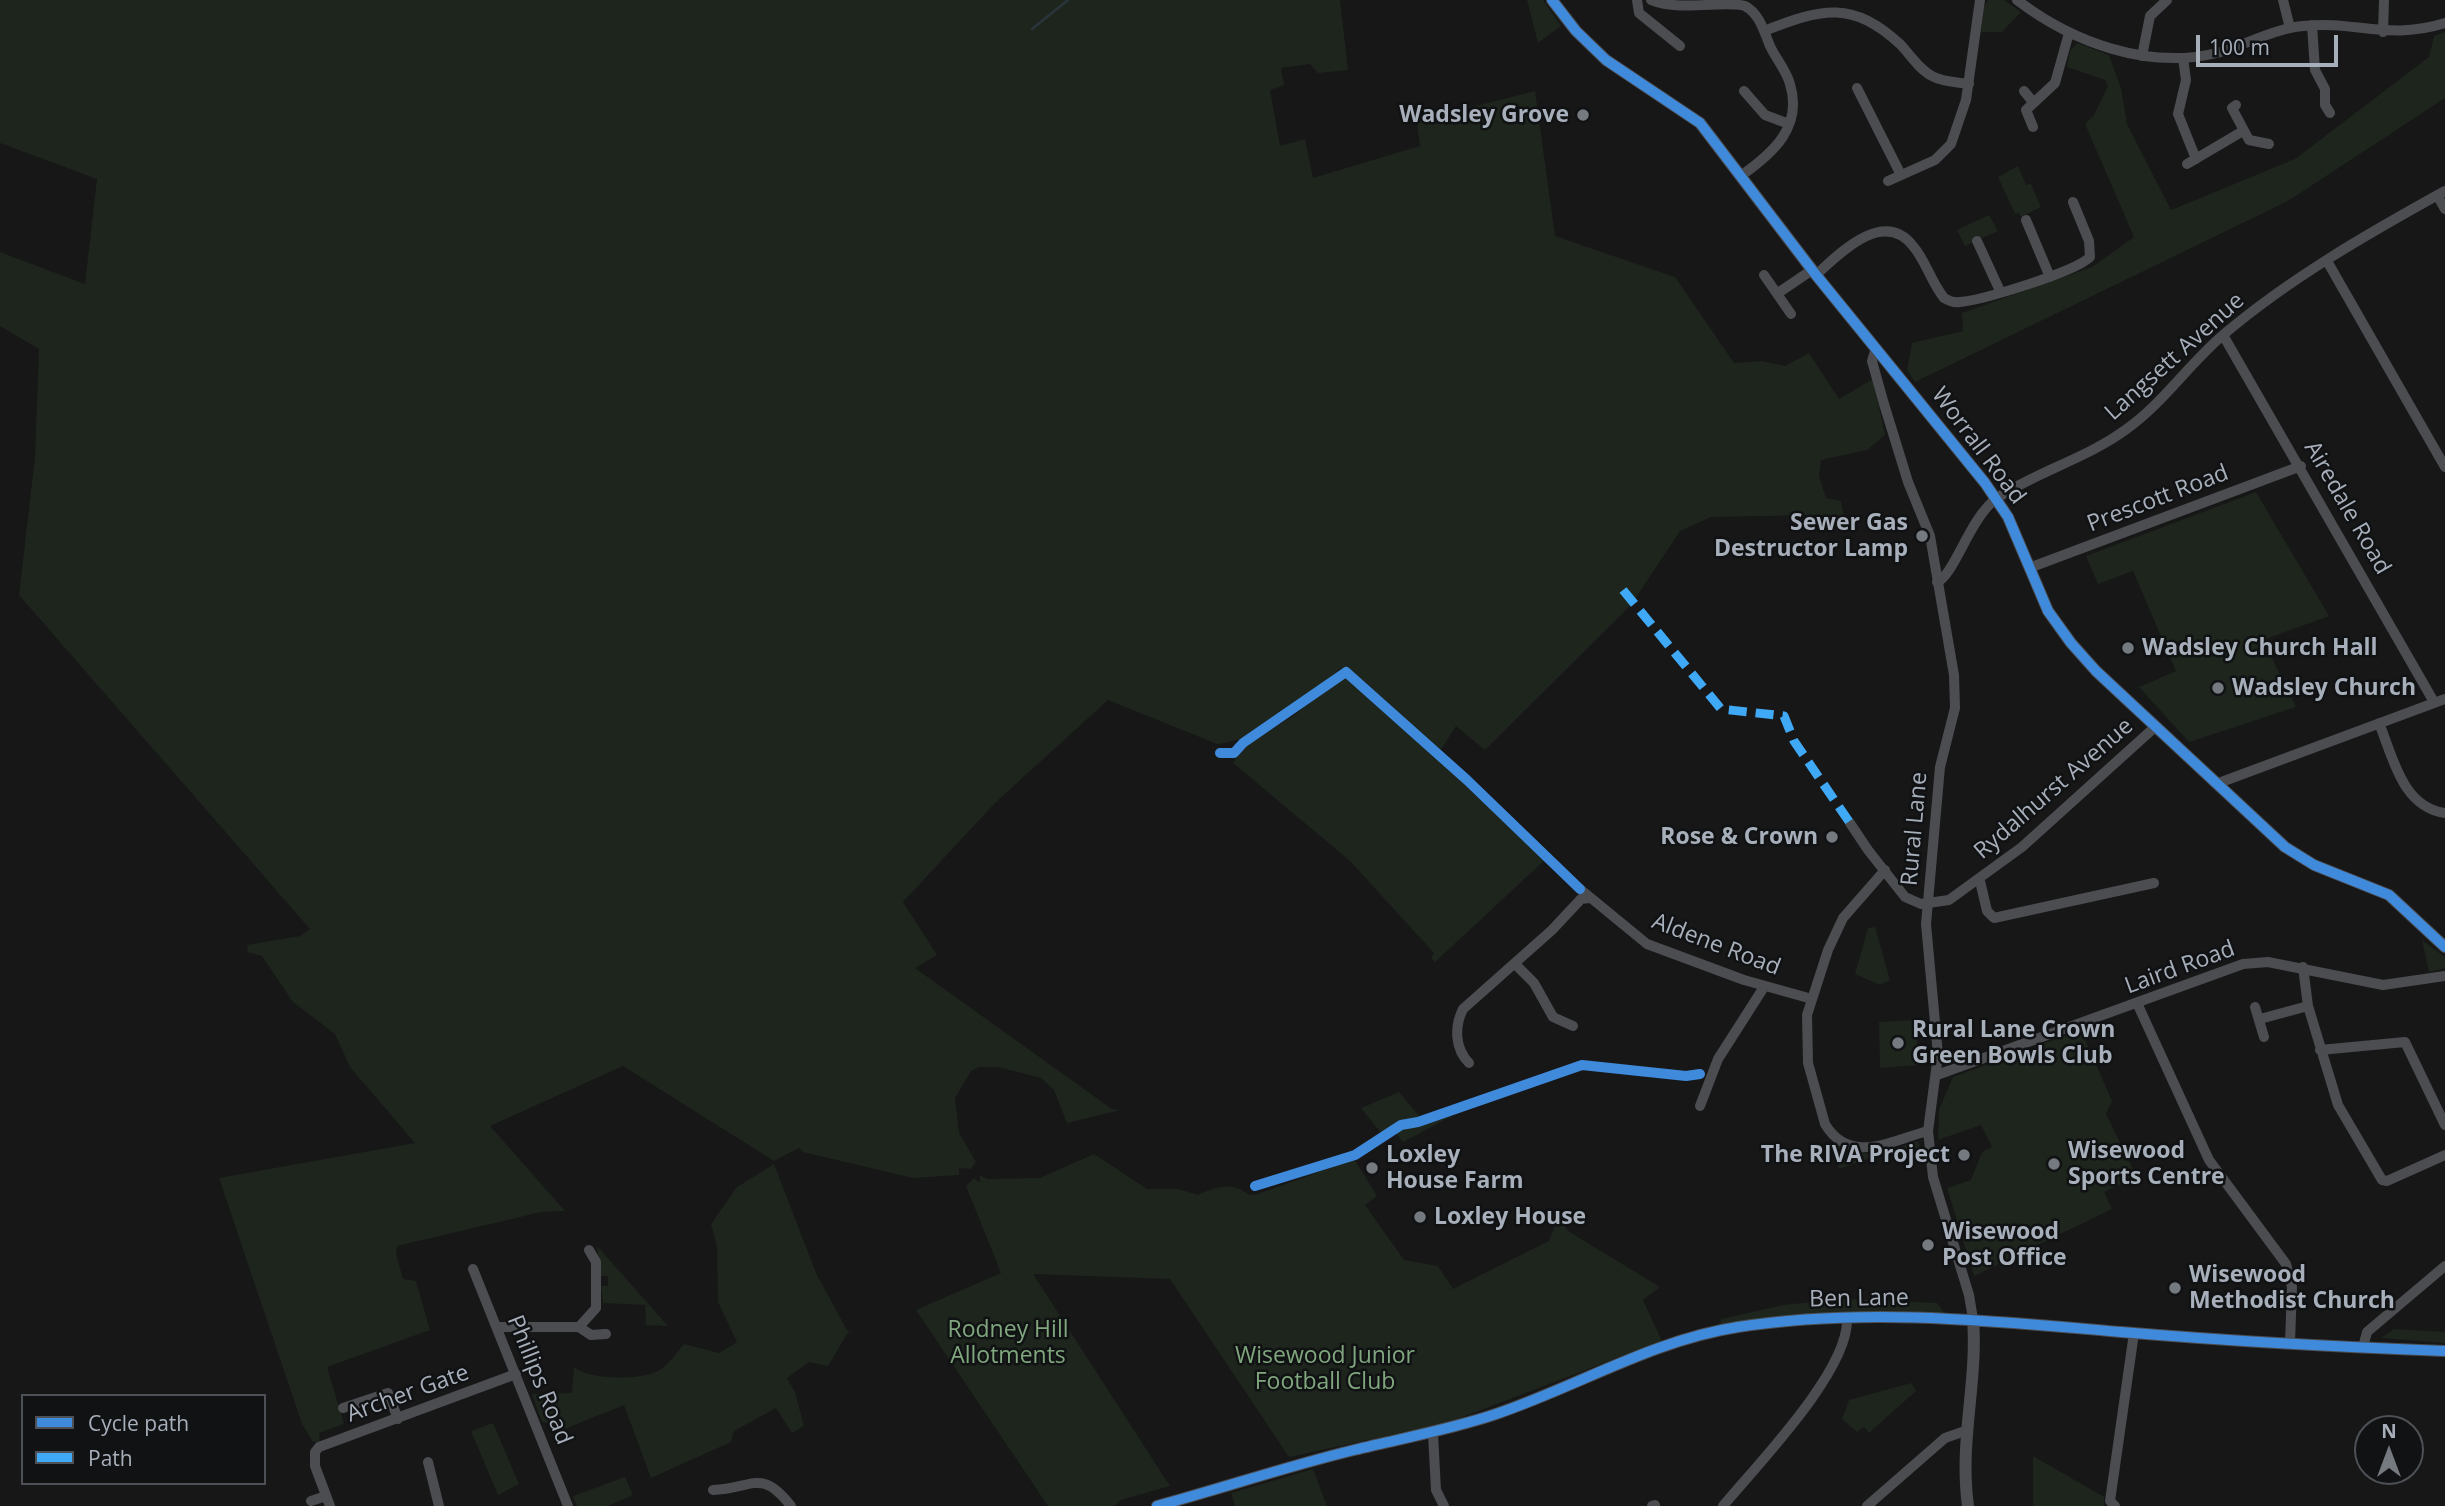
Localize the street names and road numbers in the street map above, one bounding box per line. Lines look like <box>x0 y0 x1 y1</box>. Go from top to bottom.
street label: Langsett Avenue <box>2100 287 2250 427</box>
street label: Worrall Road <box>1925 382 2031 510</box>
street label: Airedale Road <box>2298 437 2396 579</box>
street label: Prescott Road <box>2083 459 2233 539</box>
street label: Rydalhurst Avenue <box>1969 713 2139 865</box>
street label: Rural Lane <box>1896 771 1934 887</box>
street label: Aldene Road <box>1648 908 1784 982</box>
street label: Laird Road <box>2121 935 2239 1001</box>
street label: Ben Lane <box>1809 1284 1909 1314</box>
street label: Phillips Road <box>501 1311 577 1449</box>
street label: Archer Gate <box>343 1359 473 1429</box>

